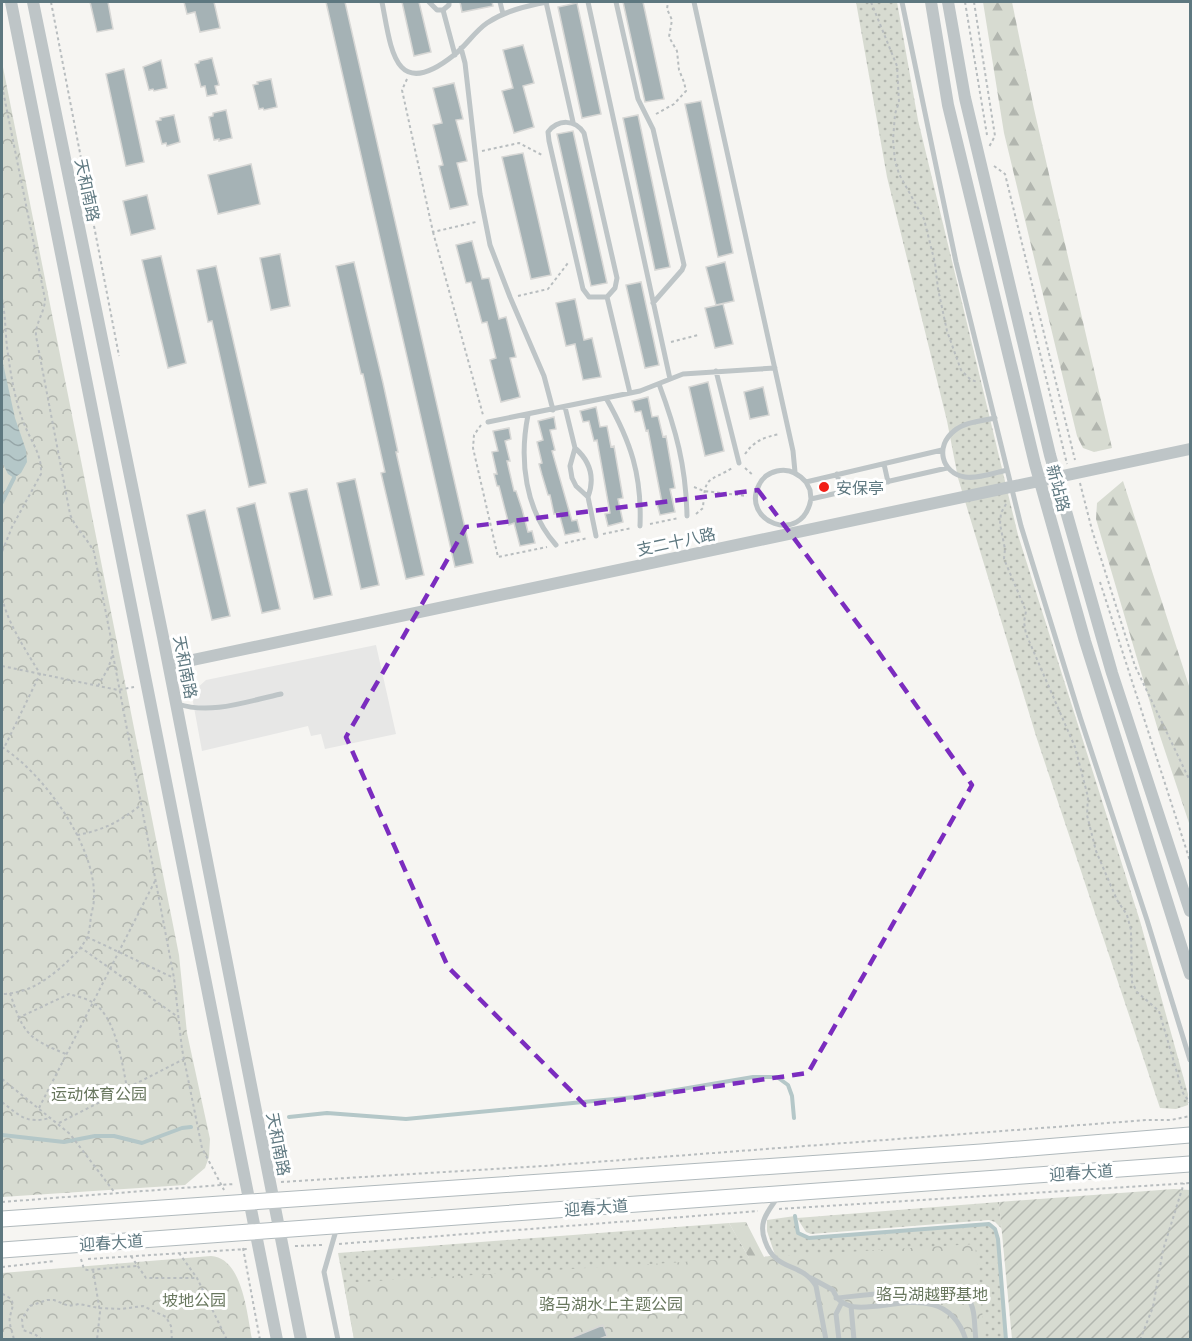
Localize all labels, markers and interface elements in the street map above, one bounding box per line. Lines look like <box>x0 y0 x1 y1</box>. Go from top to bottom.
street label: 天和南路 <box>72 157 104 223</box>
street label: 新站路 <box>1044 462 1074 514</box>
place label: 安保亭 <box>836 478 884 497</box>
marker: 安保亭 <box>817 480 831 494</box>
street label: 支二十八路 <box>635 523 717 559</box>
street label: 天和南路 <box>171 634 201 700</box>
park label: 运动体育公园 <box>51 1084 147 1103</box>
street label: 天和南路 <box>264 1111 294 1177</box>
street label: 迎春大道 <box>1048 1160 1114 1184</box>
street label: 迎春大道 <box>563 1195 629 1219</box>
street label: 迎春大道 <box>78 1230 144 1254</box>
park label: 骆马湖越野基地 <box>876 1284 988 1303</box>
park label: 坡地公园 <box>162 1290 226 1309</box>
park label: 骆马湖水上主题公园 <box>539 1294 683 1313</box>

